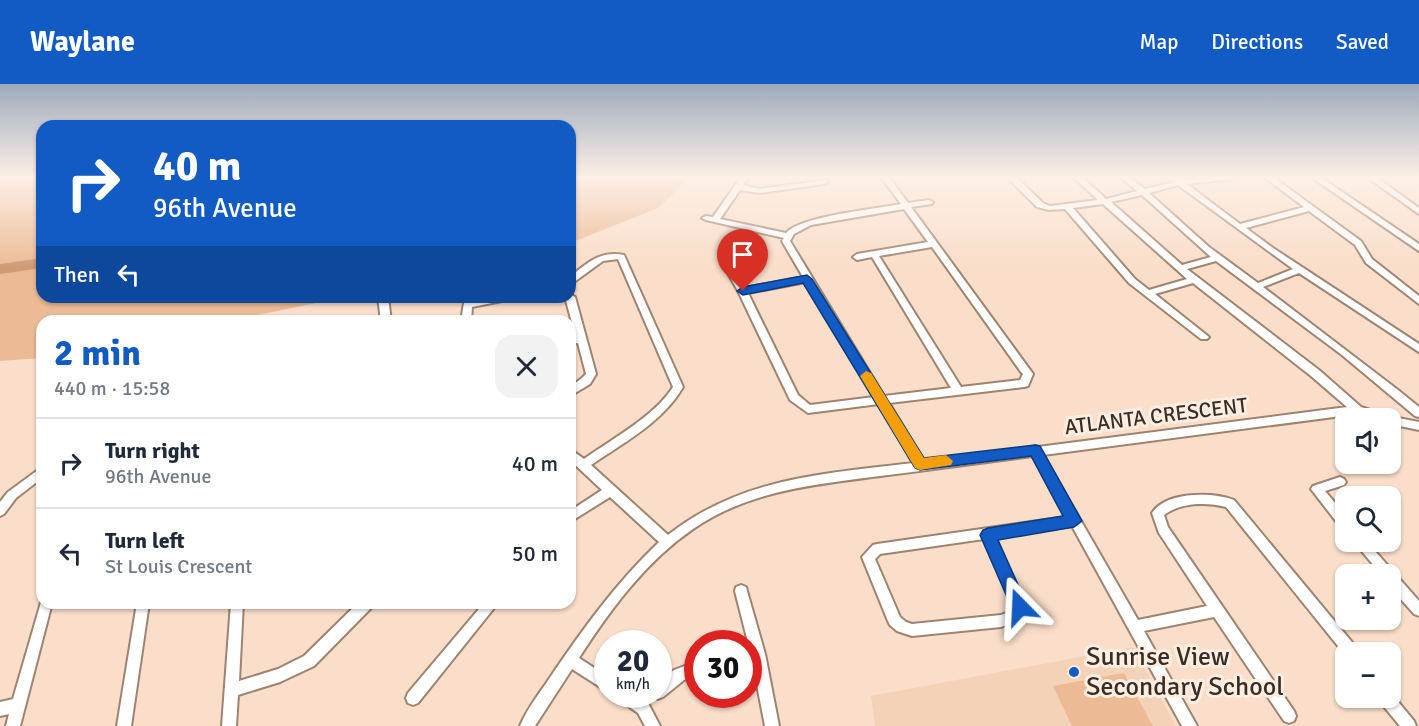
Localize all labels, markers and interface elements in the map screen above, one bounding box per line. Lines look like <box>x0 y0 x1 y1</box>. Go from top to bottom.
text: Waylane <box>30 25 135 59</box>
text: Map <box>1140 29 1178 55</box>
text: Directions <box>1211 29 1303 55</box>
text: Saved <box>1336 29 1389 55</box>
text: 40 m <box>153 141 242 192</box>
icon: right <box>54 144 132 222</box>
text: 96th Avenue <box>153 192 297 225</box>
pin <box>717 229 768 291</box>
icon: arrive <box>726 238 759 271</box>
icon: left <box>112 258 145 291</box>
text: Then <box>54 261 100 288</box>
text: 2 min <box>54 331 141 376</box>
button: close <box>495 335 558 398</box>
text: 440 m · 15:58 <box>54 376 170 401</box>
street label: ATLANTA CRESCENT <box>1063 392 1250 440</box>
map controls <box>1335 408 1401 708</box>
button: sound <box>1335 408 1401 474</box>
text: Turn right <box>105 437 200 464</box>
icon: right <box>54 447 87 480</box>
text: 40 m <box>512 450 558 477</box>
text: 96th Avenue <box>105 464 211 489</box>
button: search <box>1335 486 1401 552</box>
text: Turn left <box>105 527 185 554</box>
icon: left <box>54 537 87 570</box>
text: 50 m <box>512 540 558 567</box>
text: St Louis Crescent <box>105 554 252 579</box>
button: + <box>1335 564 1401 630</box>
position arrow <box>988 575 1052 639</box>
speed limit sign: 30 <box>684 630 762 708</box>
place label: Sunrise View Secondary School <box>1086 641 1284 703</box>
button: − <box>1335 642 1401 708</box>
text: 20 <box>617 643 649 680</box>
marker: Sunrise View Secondary School <box>1067 665 1081 679</box>
text: km/h <box>616 675 650 693</box>

